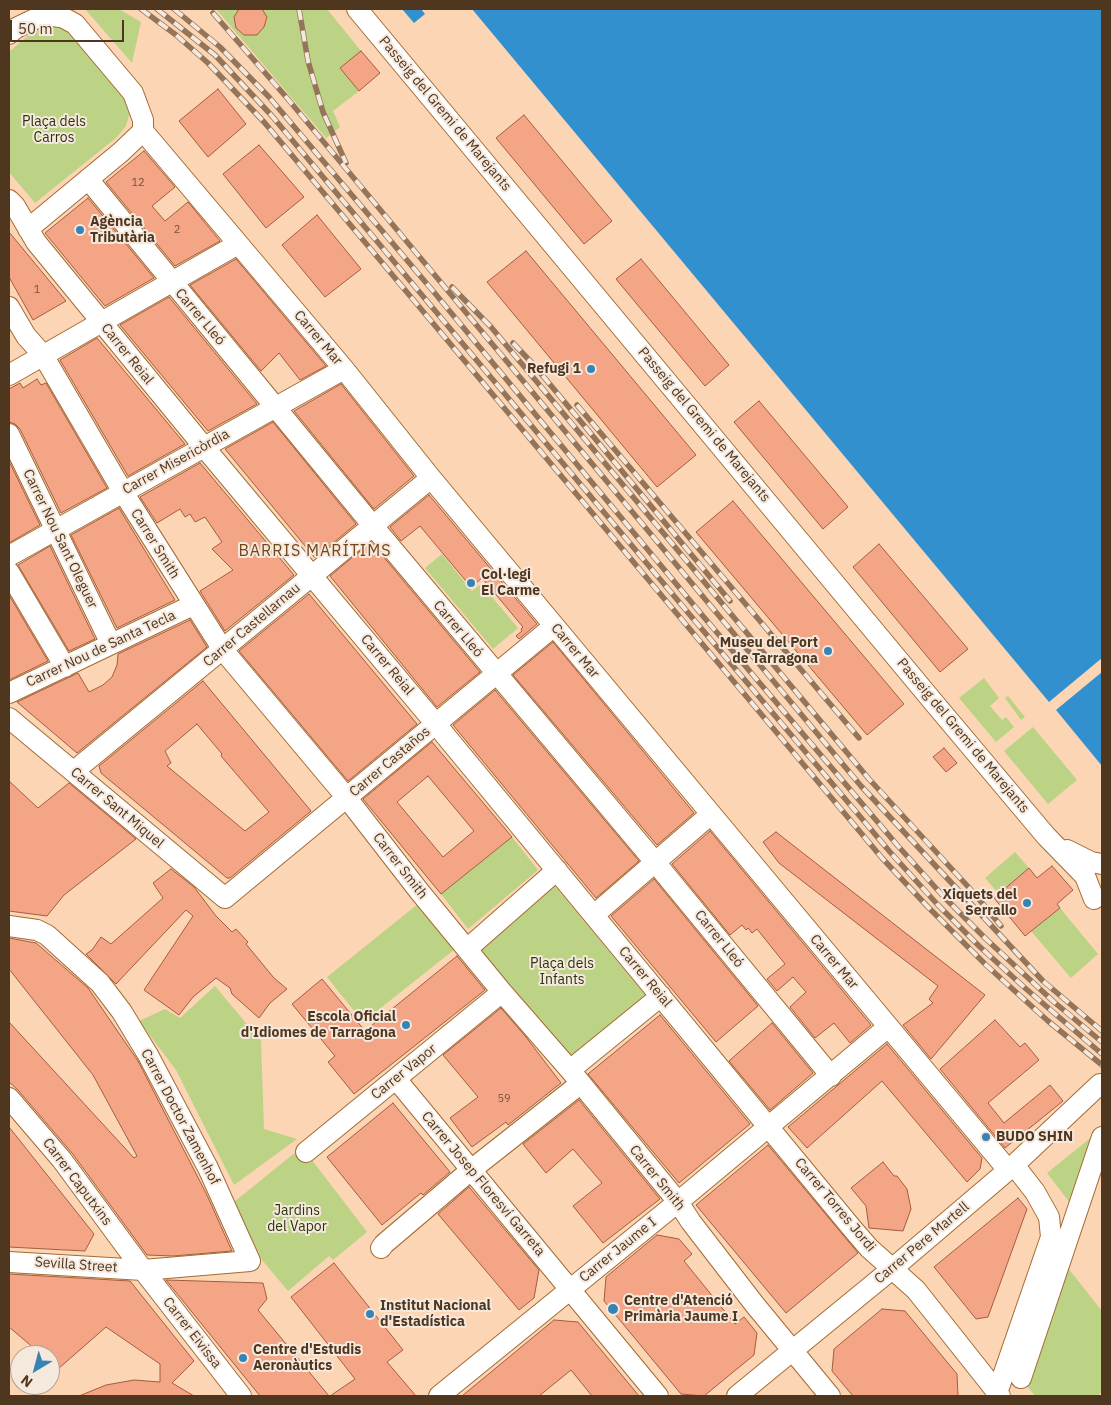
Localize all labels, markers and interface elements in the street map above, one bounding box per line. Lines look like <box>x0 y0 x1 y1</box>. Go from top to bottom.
scale bar <box>12 10 126 42</box>
text: 50 m <box>18 19 53 38</box>
street label: Passeig del Gremi de Marejants <box>375 33 515 195</box>
park label: Plaça dels Carros <box>22 114 86 146</box>
house number: 12 <box>131 176 145 190</box>
place label: Agència Tributària <box>90 214 155 246</box>
house number: 2 <box>174 223 180 237</box>
marker: Agència Tributària <box>74 224 86 236</box>
house number: 1 <box>34 283 40 297</box>
street label: Carrer Lleó <box>171 285 229 349</box>
street label: Carrer Mar <box>290 307 346 369</box>
street label: Carrer Reial <box>97 320 157 388</box>
street label: Passeig del Gremi de Marejants <box>634 344 774 506</box>
place label: Refugi 1 <box>527 361 581 377</box>
marker: Refugi 1 <box>585 363 597 375</box>
street label: Carrer Misericòrdia <box>120 426 232 498</box>
street label: Carrer Nou Sant Oleguer <box>19 467 101 611</box>
street label: Carrer Smith <box>127 506 183 582</box>
district label: BARRIS MARÍTIMS <box>237 541 393 561</box>
place label: Col·legi El Carme <box>481 567 540 600</box>
marker: Col·legi El Carme <box>465 577 477 589</box>
street label: Carrer Castellarnau <box>200 580 304 670</box>
street label: Carrer Lleó <box>429 597 487 661</box>
street label: Carrer Nou de Santa Tecla <box>24 607 178 691</box>
street label: Carrer Mar <box>547 620 603 682</box>
street label: Carrer Reial <box>357 631 417 699</box>
place label: Museu del Port de Tarragona <box>720 635 818 668</box>
marker: Museu del Port de Tarragona <box>822 645 834 657</box>
street label: Passeig del Gremi de Marejants <box>893 655 1033 817</box>
street label: Carrer Castaños <box>346 723 434 801</box>
street label: Carrer Sant Miquel <box>67 764 167 852</box>
street label: Carrer Smith <box>369 830 431 902</box>
place label: Xiquets del Serrallo <box>943 887 1017 920</box>
marker: Xiquets del Serrallo <box>1021 897 1033 909</box>
street label: Carrer Lleó <box>691 907 747 971</box>
street label: Carrer Mar <box>806 931 862 993</box>
street label: Carrer Reial <box>615 943 675 1011</box>
park label: Plaça dels Infants <box>530 956 594 989</box>
place label: Escola Oficial d'Idiomes de Tarragona <box>241 1009 396 1042</box>
marker: Escola Oficial d'Idiomes de Tarragona <box>400 1019 412 1031</box>
street label: Carrer Vapor <box>368 1041 440 1103</box>
street label: Carrer Doctor Zamenhof <box>137 1046 223 1188</box>
house number: 59 <box>497 1092 511 1106</box>
street label: Carrer Josep Floresví Garreta <box>418 1108 548 1260</box>
place label: BUDO SHIN <box>996 1129 1073 1145</box>
marker: BUDO SHIN <box>980 1131 992 1143</box>
street label: Carrer Caputxins <box>39 1135 115 1229</box>
street label: Carrer Smith <box>626 1142 688 1214</box>
street label: Carrer Torres Jordi <box>791 1155 879 1255</box>
street label: Carrer Pere Martell <box>871 1198 973 1288</box>
park label: Jardins del Vapor <box>267 1203 327 1236</box>
street label: Carrer Jaume I <box>576 1214 660 1286</box>
street label: Sevilla Street <box>34 1254 118 1276</box>
place label: Centre d'Atenció Primària Jaume I <box>624 1293 738 1325</box>
street label: Carrer Eivissa <box>159 1294 225 1372</box>
place label: Institut Nacional d'Estadística <box>380 1298 491 1330</box>
marker: Centre d'Atenció Primària Jaume I <box>606 1302 620 1316</box>
marker: Institut Nacional d'Estadística <box>364 1308 376 1320</box>
place label: Centre d'Estudis Aeronàutics <box>253 1342 361 1374</box>
north arrow <box>10 1345 60 1395</box>
marker: Centre d'Estudis Aeronàutics <box>237 1352 249 1364</box>
text: N <box>17 1371 36 1391</box>

